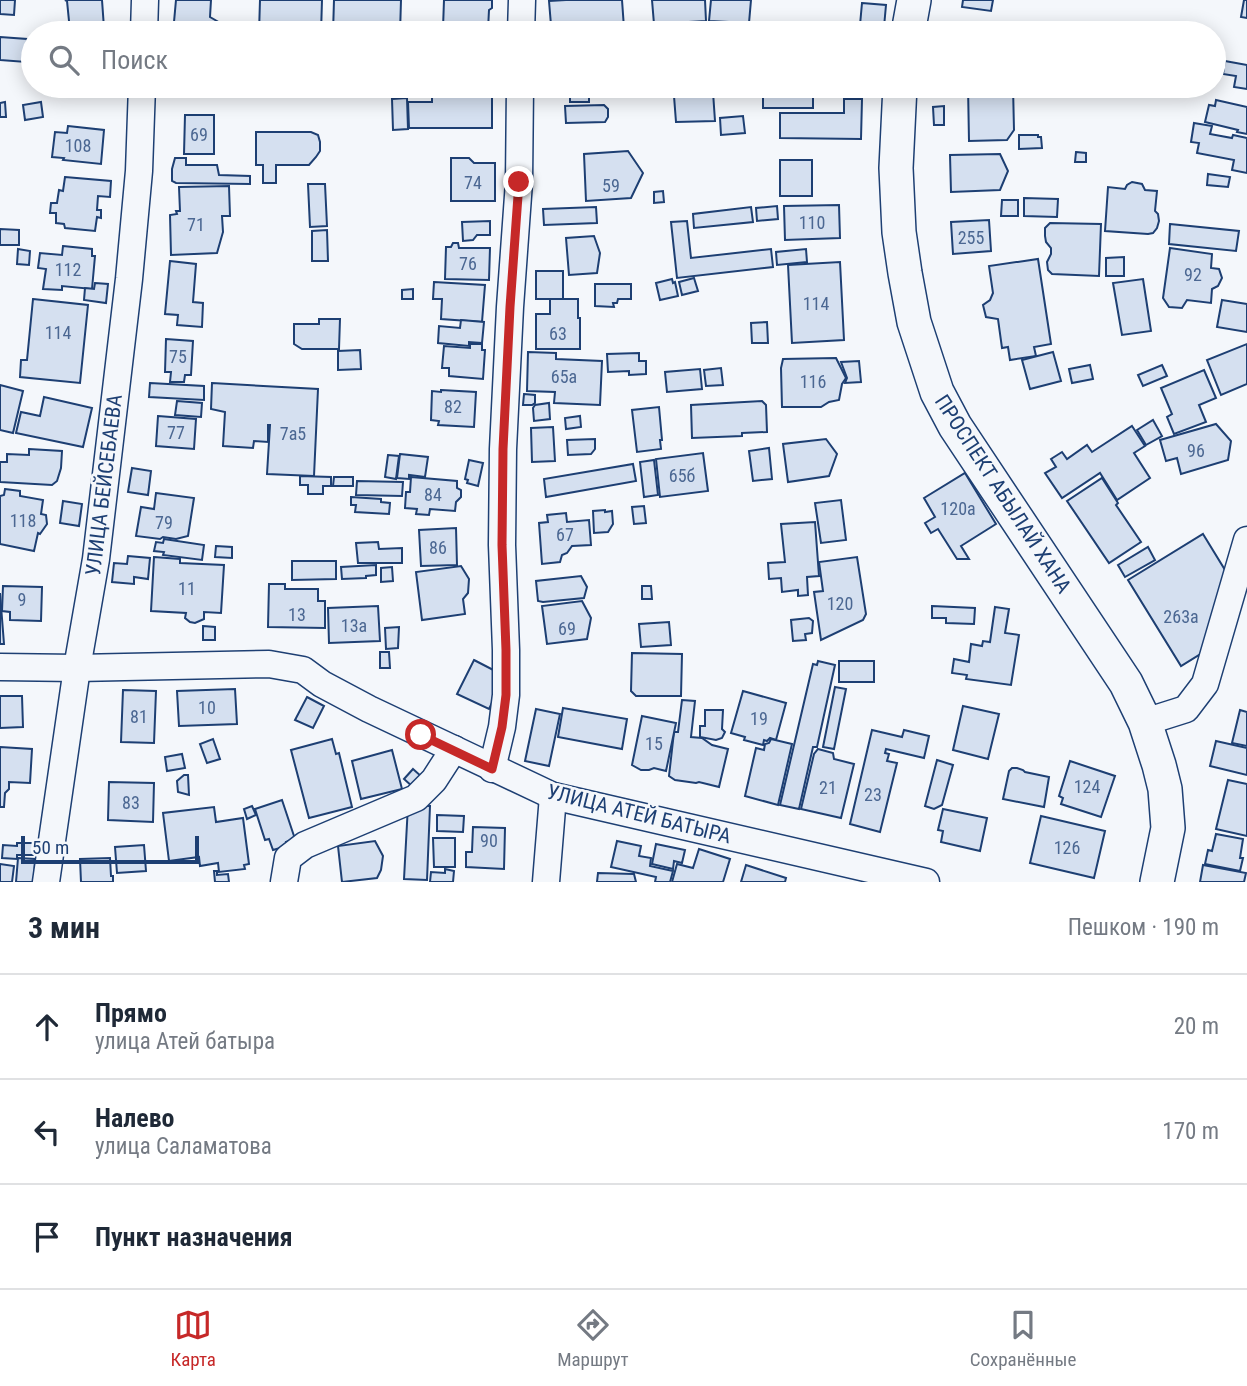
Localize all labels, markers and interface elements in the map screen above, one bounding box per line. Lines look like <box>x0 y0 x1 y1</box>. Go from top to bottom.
search box <box>21 21 1226 98</box>
icon: search <box>45 41 83 79</box>
text: Поиск <box>101 45 168 75</box>
house number: 69 <box>190 124 208 145</box>
house number: 108 <box>65 135 91 156</box>
route end <box>503 166 534 197</box>
house number: 74 <box>464 172 482 193</box>
house number: 59 <box>602 175 620 196</box>
house number: 110 <box>799 212 825 233</box>
house number: 71 <box>187 214 205 235</box>
house number: 255 <box>958 227 984 248</box>
house number: 76 <box>459 253 477 274</box>
house number: 112 <box>55 259 81 280</box>
house number: 92 <box>1184 264 1202 285</box>
house number: 114 <box>803 293 829 314</box>
house number: 114 <box>45 322 71 343</box>
house number: 63 <box>549 323 567 344</box>
house number: 75 <box>169 346 187 367</box>
house number: 65а <box>551 366 577 387</box>
house number: 116 <box>800 371 826 392</box>
street label: ПРОСПЕКТ АБЫЛАЙ ХАНА <box>930 390 1076 598</box>
street label: УЛИЦА БЕЙСЕБАЕВА <box>81 393 127 577</box>
house number: 82 <box>444 396 462 417</box>
house number: 77 <box>167 422 185 443</box>
house number: 7а5 <box>280 423 306 444</box>
house number: 96 <box>1187 440 1205 461</box>
house number: 65б <box>669 465 696 486</box>
house number: 84 <box>424 484 442 505</box>
house number: 120а <box>940 498 976 519</box>
house number: 118 <box>10 510 36 531</box>
house number: 79 <box>155 512 173 533</box>
house number: 67 <box>556 524 574 545</box>
house number: 86 <box>429 537 447 558</box>
house number: 11 <box>178 578 196 599</box>
house number: 9 <box>18 589 26 610</box>
house number: 120 <box>827 593 853 614</box>
house number: 13 <box>288 604 306 625</box>
house number: 263а <box>1163 606 1199 627</box>
house number: 13а <box>341 615 367 636</box>
house number: 69 <box>558 618 576 639</box>
house number: 10 <box>198 697 216 718</box>
house number: 81 <box>130 706 148 727</box>
house number: 19 <box>750 708 768 729</box>
route start <box>405 719 436 750</box>
house number: 15 <box>645 733 663 754</box>
house number: 124 <box>1074 776 1100 797</box>
house number: 21 <box>819 777 837 798</box>
street label: УЛИЦА АТЕЙ БАТЫРА <box>544 780 734 848</box>
house number: 23 <box>864 784 882 805</box>
house number: 83 <box>122 792 140 813</box>
house number: 90 <box>480 830 498 851</box>
scale bar <box>21 833 200 865</box>
text: 50 m <box>32 836 69 859</box>
house number: 126 <box>1054 837 1080 858</box>
text: 3 мин <box>28 910 100 945</box>
text: Пешком · 190 m <box>1068 914 1219 941</box>
text: Прямо <box>95 998 167 1028</box>
icon: ahead <box>28 1008 66 1046</box>
text: 20 m <box>1174 1013 1219 1040</box>
text: улица Атей батыра <box>95 1028 275 1055</box>
text: Налево <box>95 1103 175 1133</box>
icon: left <box>28 1113 66 1151</box>
text: 170 m <box>1162 1118 1219 1145</box>
text: улица Саламатова <box>95 1133 272 1160</box>
icon: arrive <box>28 1218 66 1256</box>
text: Пункт назначения <box>95 1222 293 1252</box>
tab: Карта <box>171 1306 216 1371</box>
tab: Маршрут <box>557 1306 629 1371</box>
tab: Сохранённые <box>970 1306 1076 1371</box>

